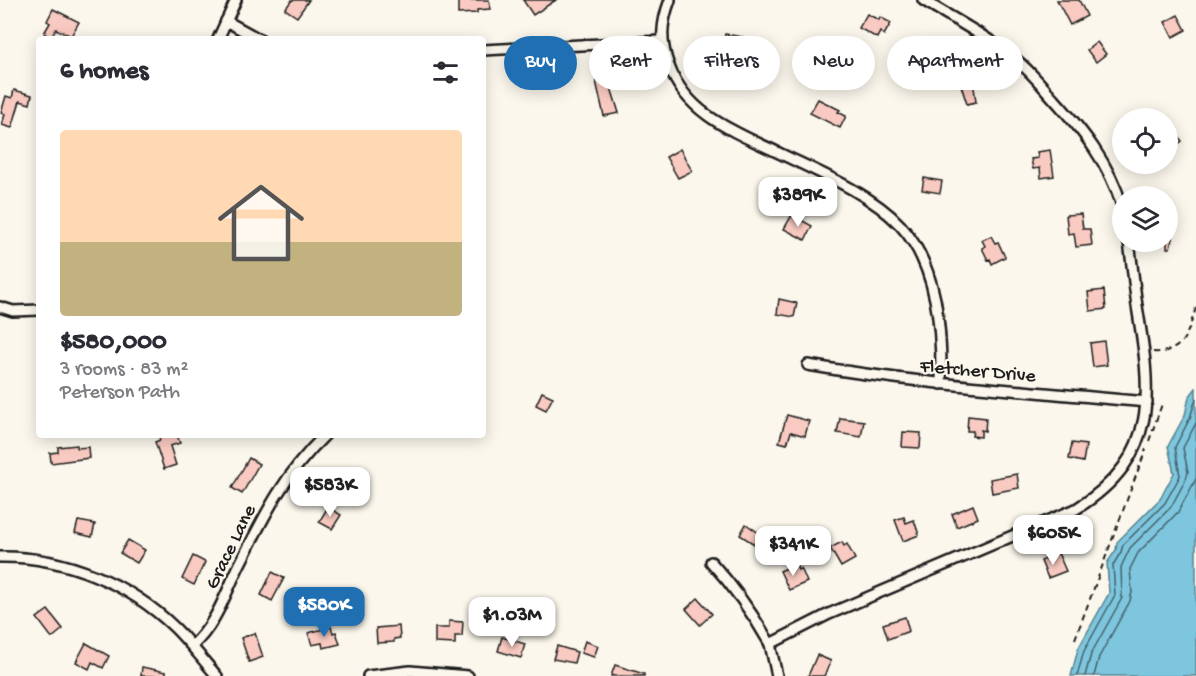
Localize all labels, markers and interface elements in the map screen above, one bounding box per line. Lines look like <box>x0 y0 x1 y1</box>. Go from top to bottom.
chip: Buy <box>504 36 577 90</box>
chip: Rent <box>589 36 671 90</box>
chip: Filters <box>683 36 780 90</box>
chip: New <box>792 36 875 90</box>
chip: Apartment <box>887 36 1023 90</box>
icon: filters <box>429 56 462 89</box>
text: 6 homes <box>60 57 148 88</box>
map controls <box>1112 108 1178 252</box>
button: locate <box>1112 108 1178 174</box>
icon: home <box>207 169 315 277</box>
pin: $389K <box>756 177 840 228</box>
text: $389K <box>772 185 824 208</box>
button: layers <box>1112 186 1178 252</box>
text: $580,000 <box>60 328 167 359</box>
street label: Fletcher Drive <box>918 356 1037 389</box>
text: 3 rooms · 83 m² <box>60 359 188 382</box>
text: Peterson Path <box>60 382 180 405</box>
pin: $583K <box>288 467 372 518</box>
text: $583K <box>304 475 356 498</box>
street label: Grace Lane <box>202 501 263 593</box>
pin: $605K <box>1011 515 1095 566</box>
text: $605K <box>1027 523 1079 546</box>
pin: $341K <box>751 526 835 577</box>
text: $341K <box>769 534 817 557</box>
pin: $580K <box>282 587 366 638</box>
text: $580K <box>298 595 350 618</box>
pin: $1.03M <box>463 597 561 648</box>
text: $1.03M <box>483 605 541 628</box>

